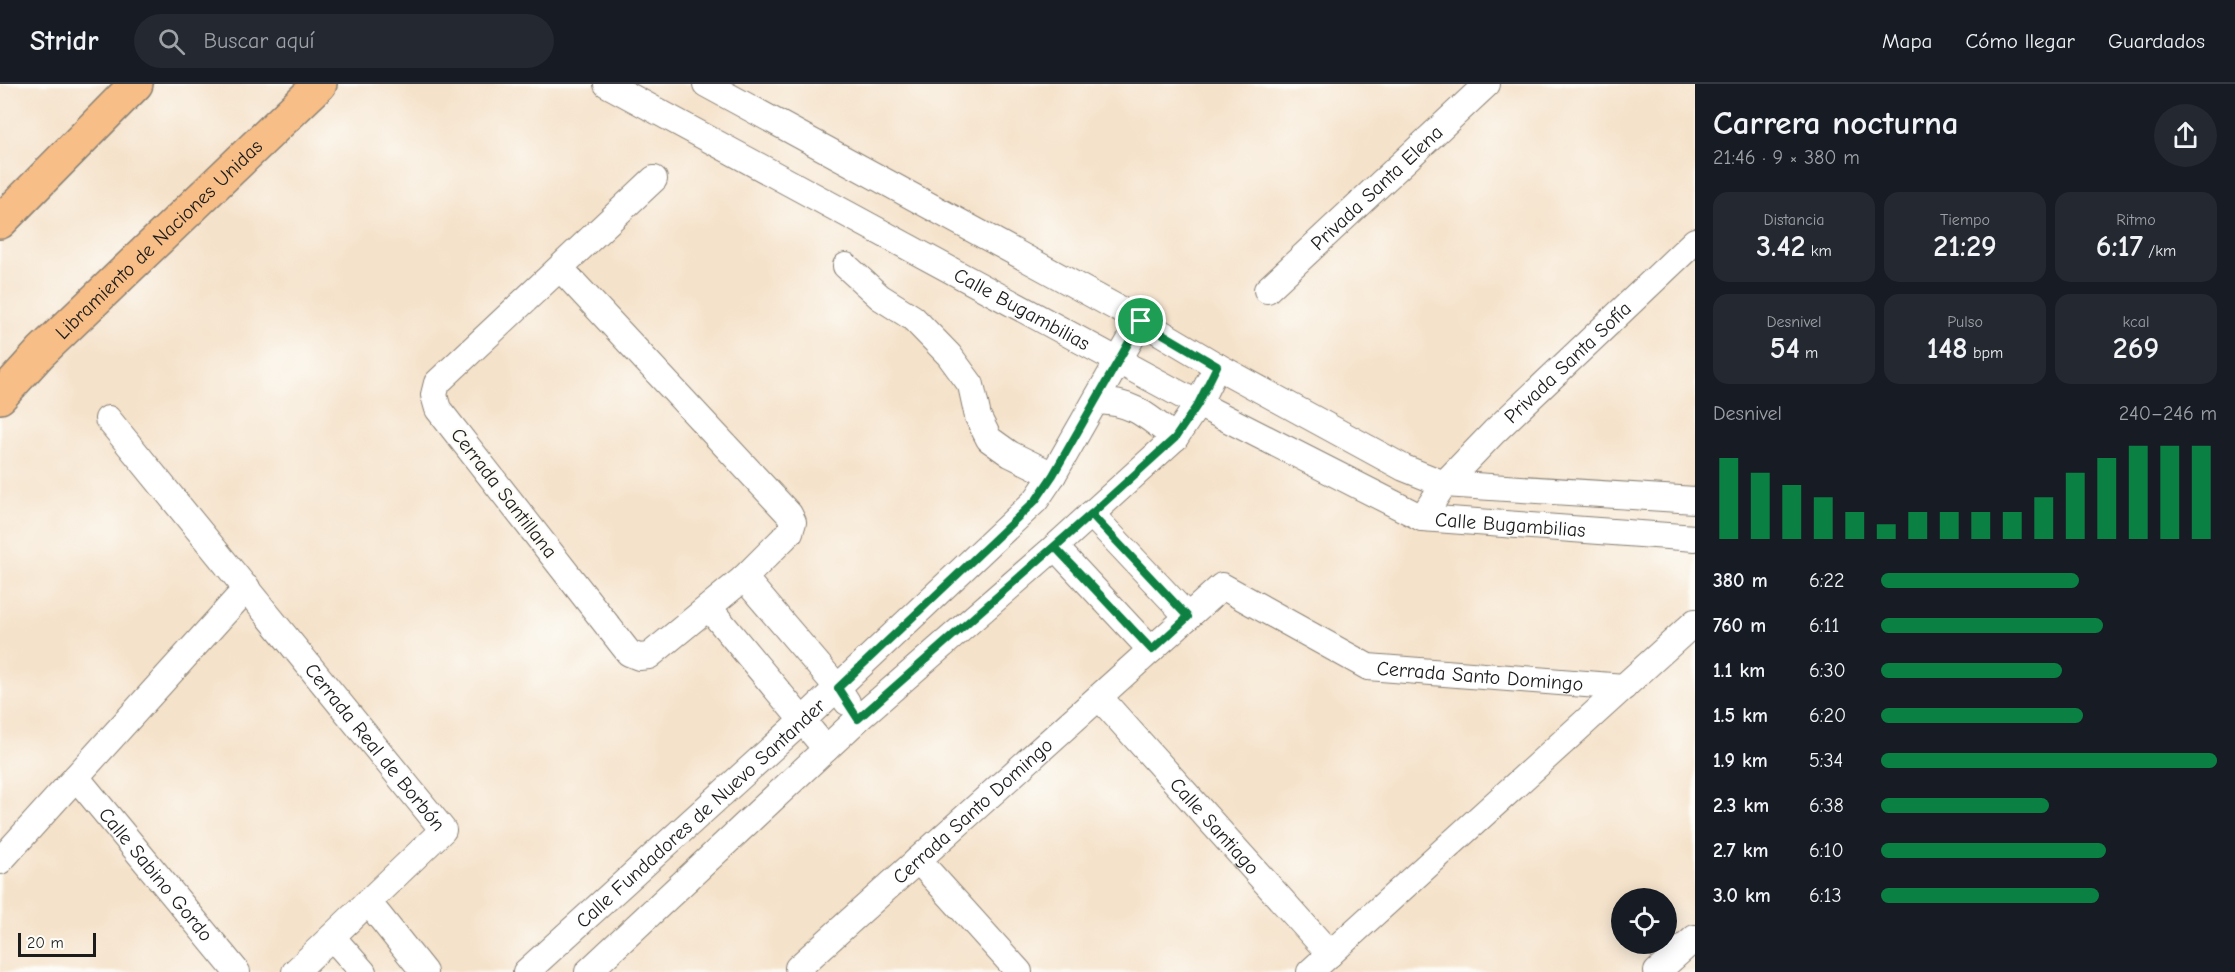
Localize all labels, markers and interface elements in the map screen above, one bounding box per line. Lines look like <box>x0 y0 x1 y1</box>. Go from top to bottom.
search box <box>134 14 554 68</box>
text: Stridr <box>30 25 98 57</box>
icon: search <box>155 25 188 58</box>
text: Buscar aquí <box>203 28 314 54</box>
text: Mapa <box>1882 29 1932 53</box>
text: Cómo llegar <box>1965 29 2075 53</box>
text: Guardados <box>2108 29 2205 53</box>
text: Carrera nocturna <box>1713 104 1959 142</box>
button: share <box>2154 104 2217 167</box>
street label: Privada Santa Elena <box>1306 120 1447 255</box>
street label: Libramiento de Naciones Unidas <box>50 134 267 344</box>
text: 21:46 · 9 × 380 m <box>1713 146 1860 169</box>
text: Distancia <box>1763 211 1825 229</box>
text: Tiempo <box>1940 211 1990 229</box>
text: Ritmo <box>2116 211 2156 229</box>
text: 3.42 <box>1756 229 1805 264</box>
text: 21:29 <box>1933 229 1997 264</box>
text: 6:17 <box>2096 229 2143 264</box>
text: km <box>1805 242 1832 260</box>
text: /km <box>2143 242 2176 260</box>
street label: Calle Bugambilias <box>950 263 1094 355</box>
pin <box>1115 295 1166 346</box>
street label: Privada Santa Sofía <box>1499 297 1636 428</box>
icon: arrive <box>1124 304 1157 337</box>
text: Desnivel <box>1766 313 1822 331</box>
text: Pulso <box>1947 313 1983 331</box>
text: kcal <box>2123 313 2149 331</box>
text: 54 <box>1770 331 1800 366</box>
text: 148 <box>1927 331 1968 366</box>
text: 269 <box>2113 331 2159 366</box>
text: m <box>1800 344 1818 362</box>
text: bpm <box>1968 344 2003 362</box>
text: Desnivel <box>1713 402 1782 425</box>
text: 240–246 m <box>2119 402 2217 425</box>
street label: Cerrada Santillana <box>446 423 562 563</box>
street label: Calle Bugambilias <box>1434 507 1587 541</box>
text: 380 m <box>1713 569 1768 592</box>
text: 6:22 <box>1809 569 1844 592</box>
text: 760 m <box>1713 614 1766 637</box>
text: 6:11 <box>1809 614 1839 637</box>
street label: Cerrada Santo Domingo <box>1376 656 1584 695</box>
street label: Cerrada Real de Borbón <box>300 658 450 835</box>
text: 1.1 km <box>1713 659 1765 682</box>
text: 6:30 <box>1809 659 1846 682</box>
street label: Calle Fundadores de Nuevo Santander <box>571 694 830 932</box>
text: 1.5 km <box>1713 704 1768 727</box>
text: 6:20 <box>1809 704 1846 727</box>
street label: Cerrada Santo Domingo <box>888 733 1057 889</box>
text: 1.9 km <box>1713 749 1768 772</box>
text: 5:34 <box>1809 749 1843 772</box>
street label: Calle Santiago <box>1166 773 1264 879</box>
text: 2.3 km <box>1713 794 1769 817</box>
text: 6:38 <box>1809 794 1844 817</box>
street label: Calle Sabino Gordo <box>94 803 218 946</box>
text: 2.7 km <box>1713 839 1768 862</box>
text: 6:10 <box>1809 839 1844 862</box>
text: 3.0 km <box>1713 884 1771 907</box>
text: 6:13 <box>1809 884 1842 907</box>
map controls <box>1611 888 1677 954</box>
button: locate <box>1611 888 1677 954</box>
scale bar <box>18 930 96 958</box>
text: 20 m <box>27 934 64 952</box>

